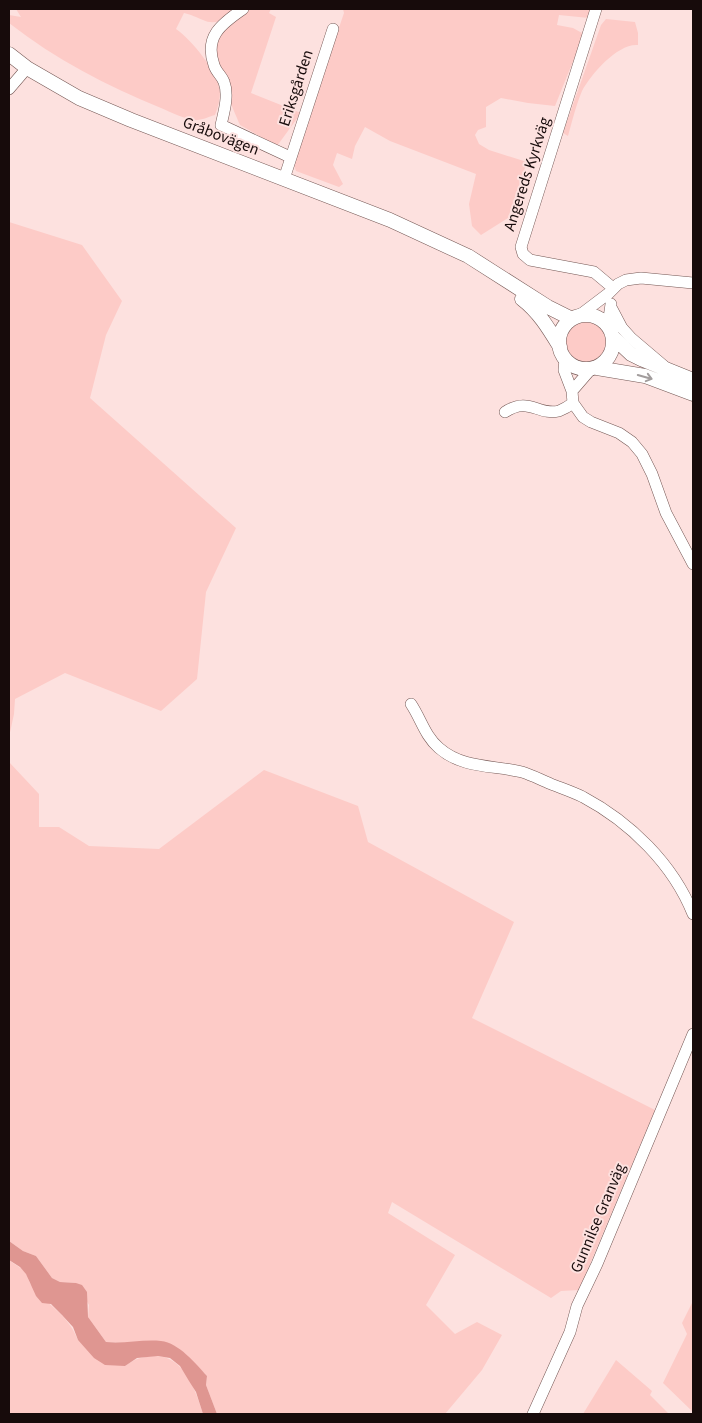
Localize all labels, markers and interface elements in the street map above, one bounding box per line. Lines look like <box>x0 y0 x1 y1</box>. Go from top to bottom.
street label: Eriksgården <box>273 47 319 129</box>
street label: Gråbovägen <box>180 111 262 161</box>
street label: Angereds Kyrkväg <box>498 114 556 234</box>
one-way arrow <box>637 372 653 382</box>
street label: Gunnilse Granväg <box>565 1160 631 1276</box>

